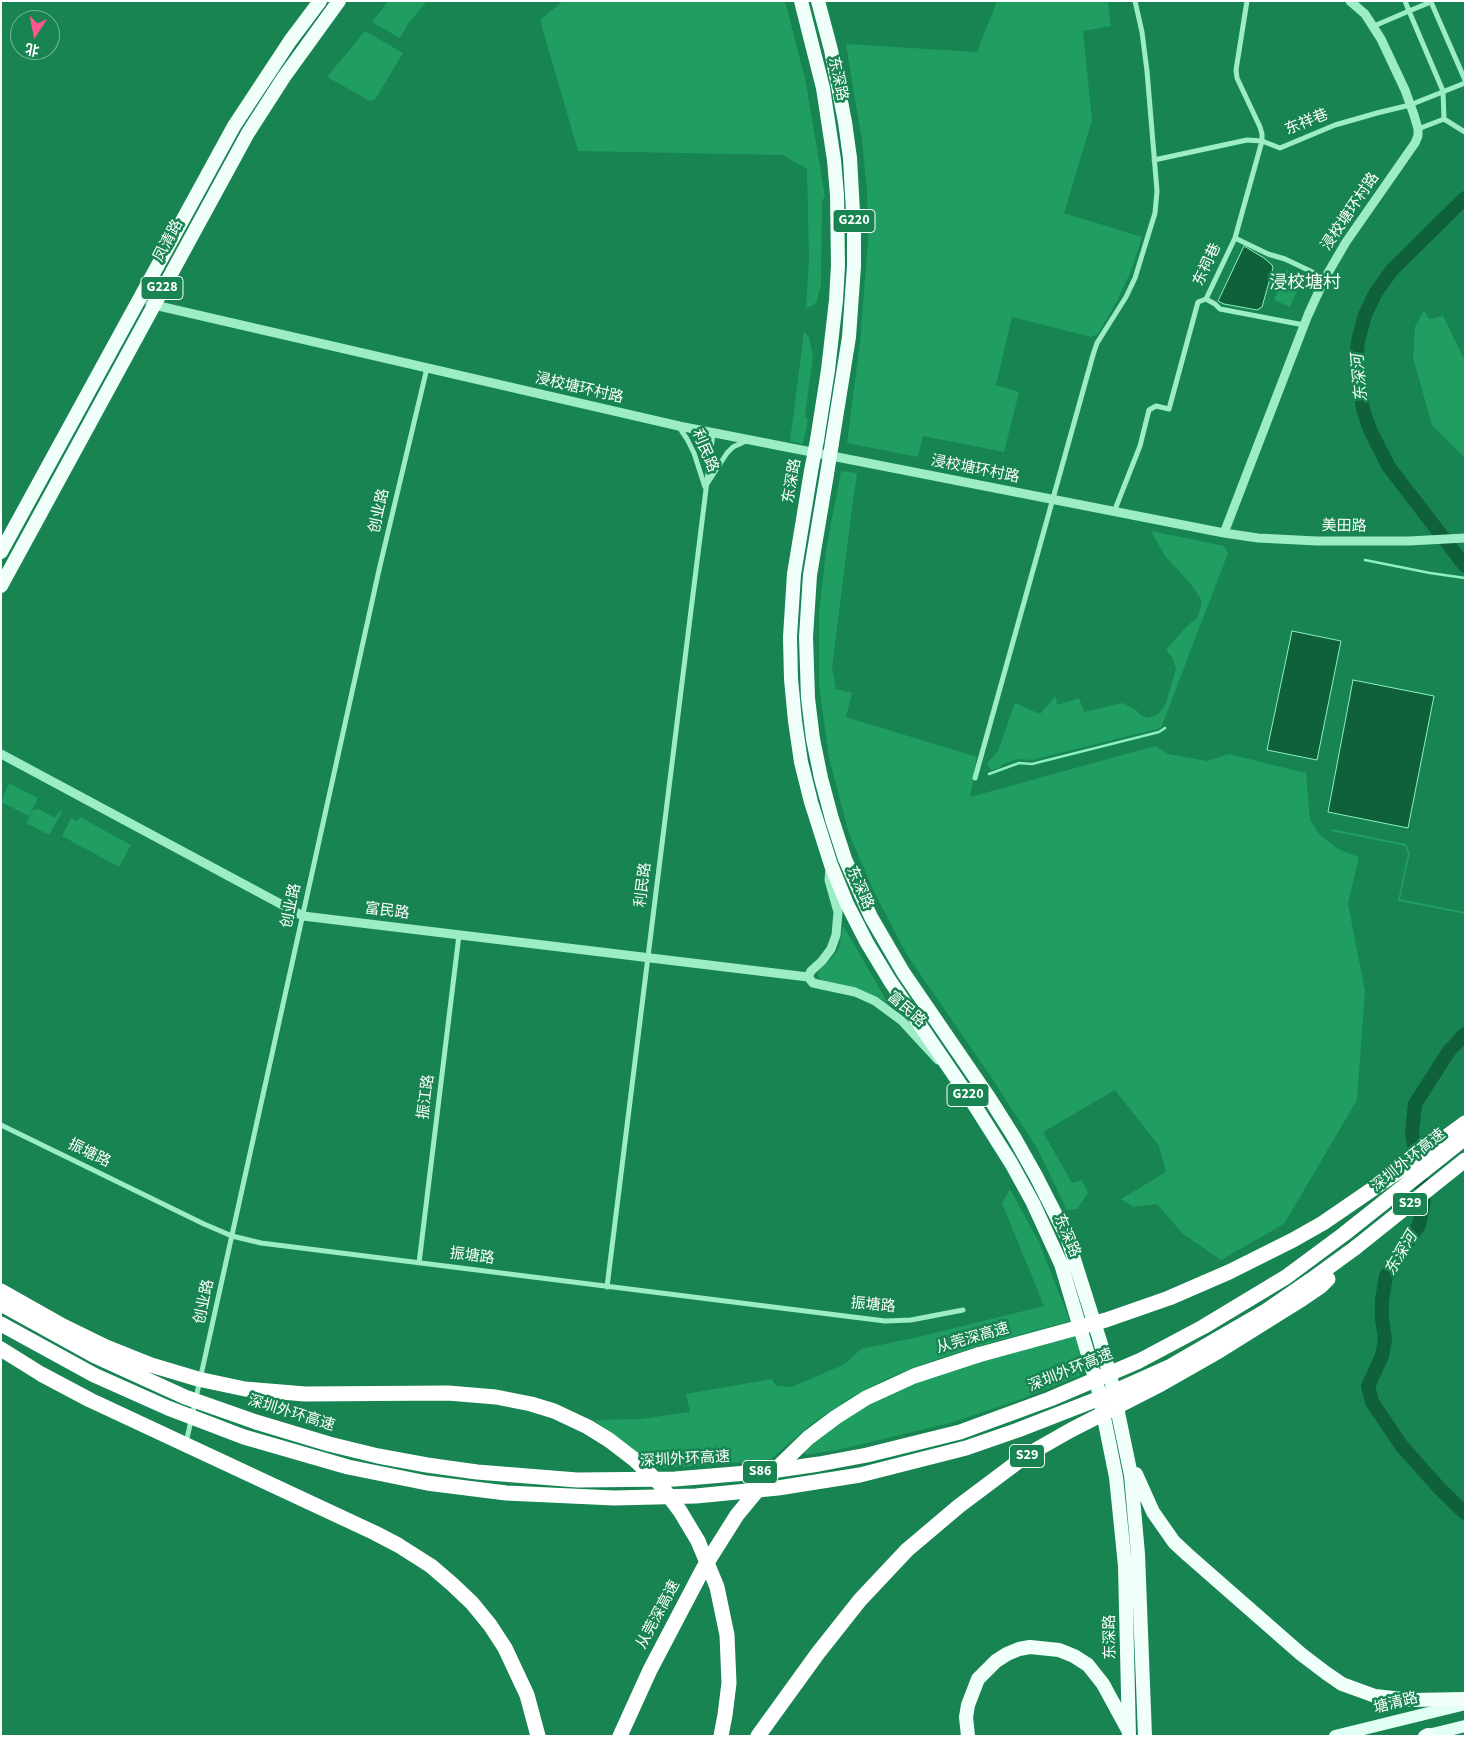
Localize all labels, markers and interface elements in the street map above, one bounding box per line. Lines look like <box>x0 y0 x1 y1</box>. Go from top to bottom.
north arrow <box>10 10 60 60</box>
text: 北 <box>24 38 41 60</box>
street label: 东深路 <box>824 55 850 103</box>
street label: 东祥巷 <box>1283 106 1331 140</box>
street label: 浸校塘环村路 <box>1318 170 1384 254</box>
road number: G220 <box>833 210 875 232</box>
street label: 凤清路 <box>150 217 188 265</box>
street label: 东祠巷 <box>1190 241 1226 289</box>
district label: 浸校塘村 <box>1269 273 1341 295</box>
road number: G228 <box>141 276 183 300</box>
water label: 东深河 <box>1349 353 1373 403</box>
street label: 浸校塘环村路 <box>533 370 625 408</box>
street label: 利民路 <box>687 427 721 475</box>
street label: 浸校塘环村路 <box>929 453 1021 487</box>
street label: 东深路 <box>780 457 806 505</box>
street label: 创业路 <box>366 487 394 535</box>
street label: 美田路 <box>1321 518 1367 536</box>
street label: 利民路 <box>632 862 656 908</box>
street label: 东深路 <box>842 864 876 912</box>
street label: 创业路 <box>279 882 305 930</box>
street label: 富民路 <box>364 900 410 924</box>
street label: 富民路 <box>883 988 929 1032</box>
street label: 振江路 <box>415 1074 439 1120</box>
road number: G220 <box>947 1084 989 1106</box>
street label: 深圳外环高速 <box>1368 1126 1450 1196</box>
street label: 振塘路 <box>65 1136 113 1172</box>
road number: S29 <box>1392 1192 1428 1216</box>
street label: 东深路 <box>1049 1212 1083 1260</box>
water label: 东深河 <box>1381 1228 1423 1280</box>
street label: 振塘路 <box>449 1245 495 1269</box>
street label: 创业路 <box>192 1278 218 1326</box>
street label: 振塘路 <box>850 1295 896 1317</box>
street label: 从莞深高速 <box>934 1320 1012 1358</box>
street label: 深圳外环高速 <box>1026 1346 1116 1396</box>
street label: 深圳外环高速 <box>245 1392 337 1436</box>
road number: S29 <box>1010 1444 1044 1468</box>
street label: 深圳外环高速 <box>640 1449 730 1471</box>
road number: S86 <box>742 1460 778 1484</box>
street label: 从莞深高速 <box>633 1578 685 1652</box>
street label: 东深路 <box>1102 1614 1120 1660</box>
street label: 塘清路 <box>1372 1690 1420 1718</box>

